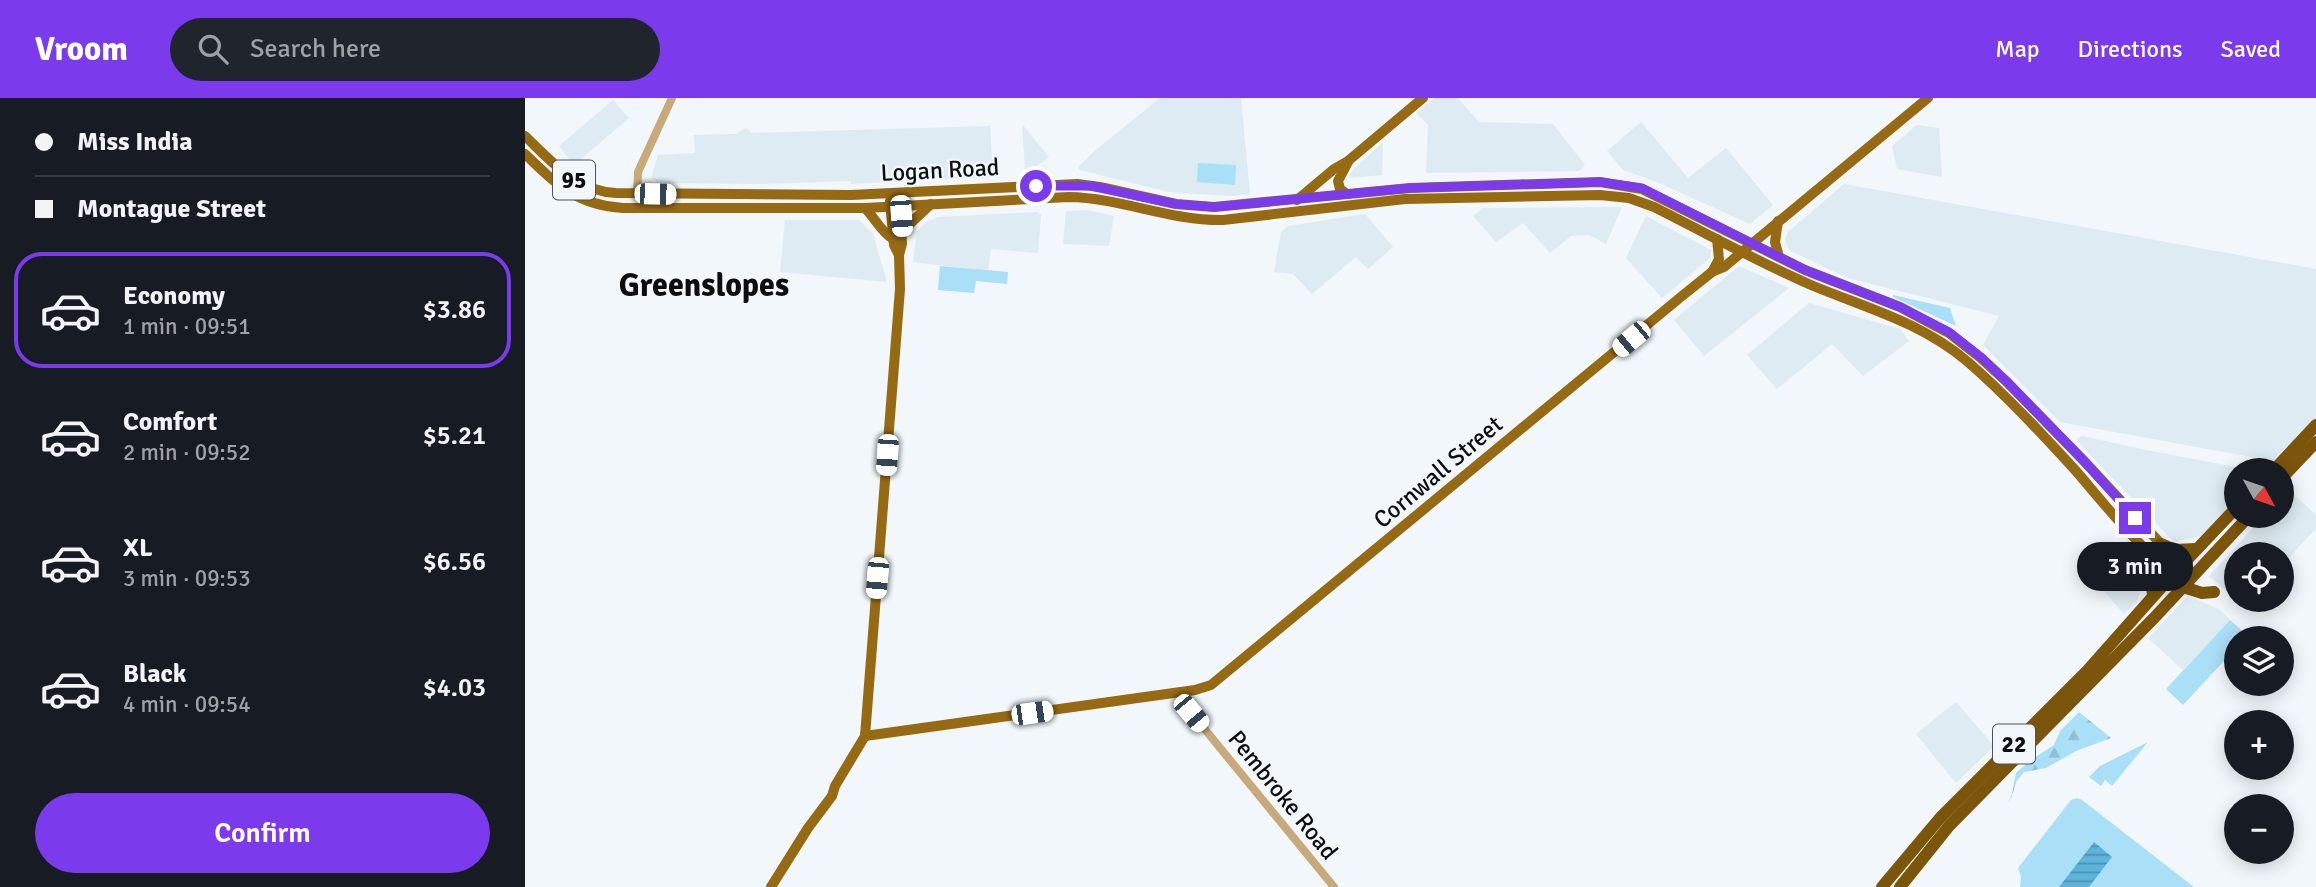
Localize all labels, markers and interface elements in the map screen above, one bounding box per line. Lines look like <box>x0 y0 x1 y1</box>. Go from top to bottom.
search box <box>170 18 660 81</box>
text: Vroom <box>35 29 128 70</box>
icon: search <box>194 30 232 68</box>
text: Search here <box>250 33 381 65</box>
text: Map <box>1995 34 2040 64</box>
text: Directions <box>2078 34 2183 64</box>
text: Saved <box>2221 34 2281 64</box>
text: Miss India <box>77 126 193 158</box>
street label: Logan Road <box>880 152 1000 188</box>
road number: 95 <box>553 160 595 200</box>
route start <box>1020 170 1052 202</box>
car <box>634 183 677 205</box>
text: Montague Street <box>77 193 266 225</box>
car <box>890 194 913 238</box>
district label: Greenslopes <box>619 266 789 305</box>
icon: car <box>39 279 102 342</box>
text: Economy <box>123 280 225 312</box>
text: $3.86 <box>423 294 486 326</box>
text: 1 min · 09:51 <box>123 312 251 341</box>
car <box>1609 317 1654 361</box>
icon: car <box>39 405 102 468</box>
text: Comfort <box>123 406 217 438</box>
street label: Cornwall Street <box>1367 409 1509 535</box>
text: $5.21 <box>423 420 486 452</box>
car <box>876 433 899 477</box>
text: 2 min · 09:52 <box>123 438 251 467</box>
north arrow <box>2224 458 2294 528</box>
map controls <box>2224 458 2294 864</box>
route end <box>2119 502 2151 534</box>
icon: car <box>39 531 102 594</box>
text: XL <box>123 532 153 564</box>
callout: 3 min <box>2077 542 2193 592</box>
button: locate <box>2224 542 2294 612</box>
text: $6.56 <box>423 546 486 578</box>
text: 3 min <box>2107 552 2163 581</box>
car <box>865 556 890 600</box>
text: 3 min · 09:53 <box>123 564 251 593</box>
button: layers <box>2224 626 2294 696</box>
icon: car <box>39 657 102 720</box>
text: Black <box>123 658 186 690</box>
text: $4.03 <box>423 672 486 704</box>
text: 4 min · 09:54 <box>123 690 251 719</box>
car <box>1170 690 1213 736</box>
car <box>1010 700 1055 726</box>
button: + <box>2224 710 2294 780</box>
street label: Pembroke Road <box>1222 724 1344 866</box>
road number: 22 <box>1993 724 2035 764</box>
button: Confirm <box>35 793 490 873</box>
button: − <box>2224 794 2294 864</box>

